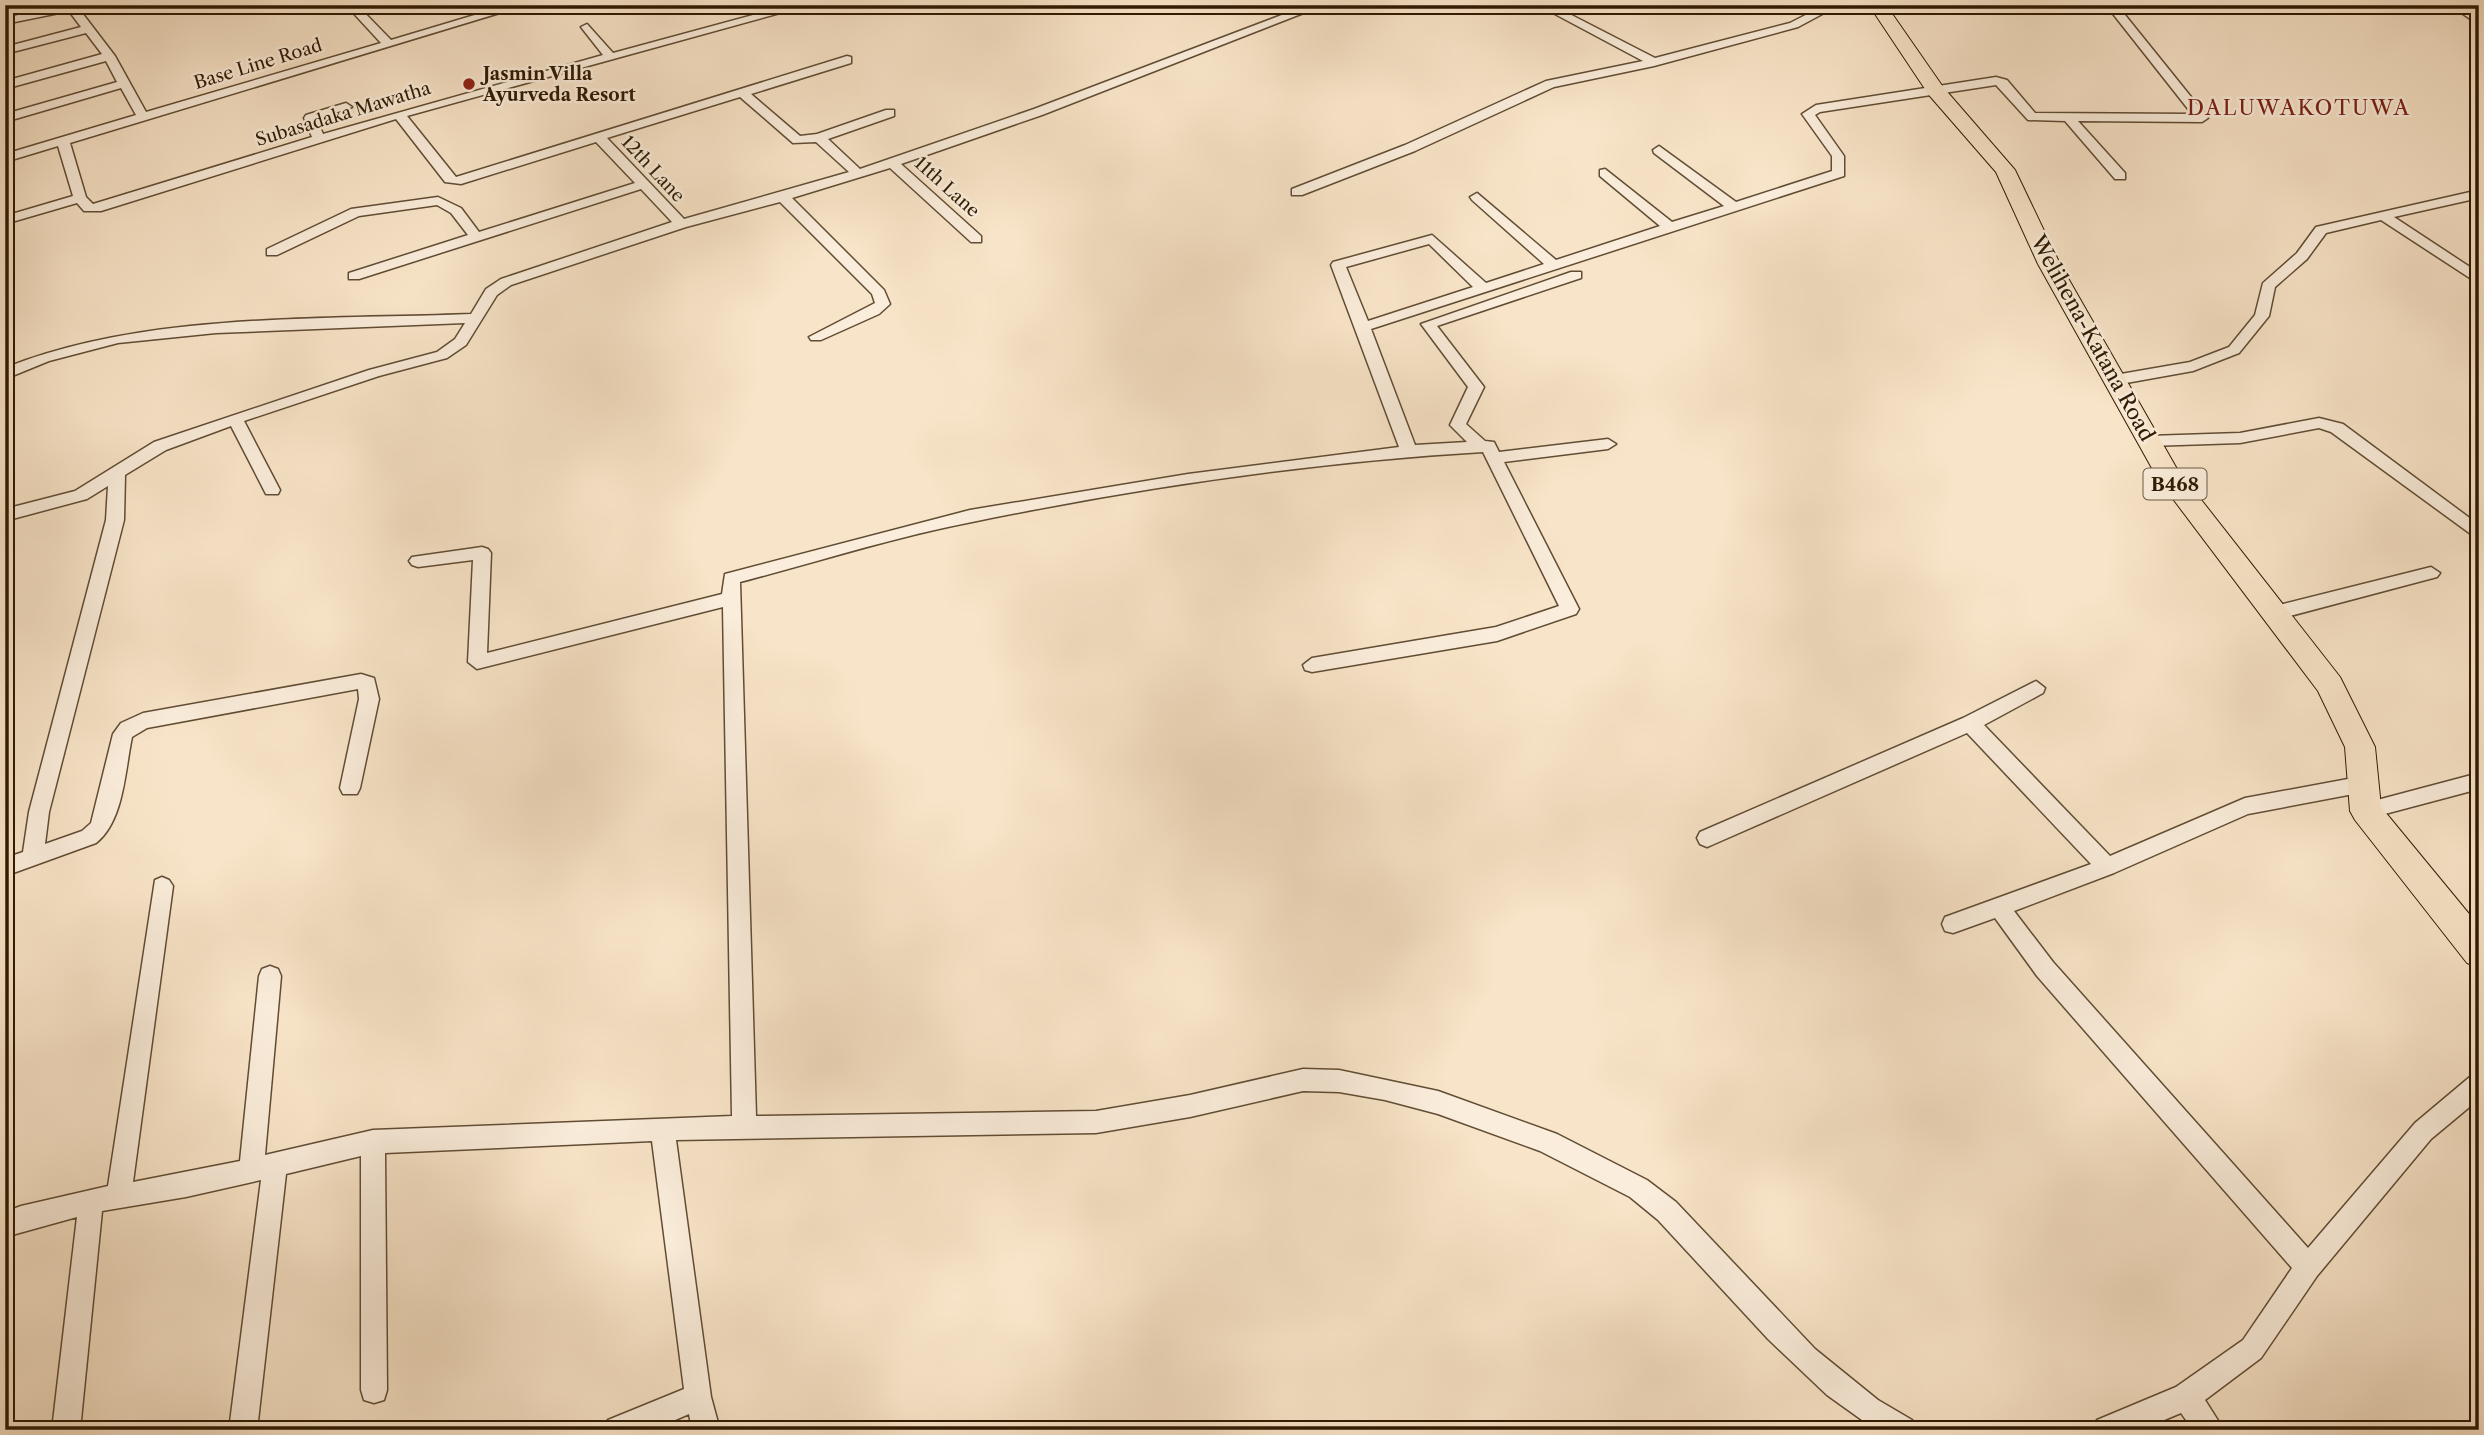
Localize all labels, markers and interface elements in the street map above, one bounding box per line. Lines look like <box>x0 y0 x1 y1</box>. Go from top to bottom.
street label: Base Line Road <box>191 34 325 94</box>
place label: Jasmin Villa Ayurveda Resort <box>480 63 637 106</box>
marker: Jasmin Villa Ayurveda Resort <box>461 76 477 92</box>
street label: Subasadaka Mawatha <box>253 77 434 151</box>
district label: DALUWAKOTUWA <box>2187 95 2411 120</box>
street label: 12th Lane <box>617 131 689 207</box>
street label: 11th Lane <box>910 152 984 222</box>
street label: Welihena-Katana Road <box>2025 230 2160 446</box>
road number: B468 <box>2144 468 2206 499</box>

